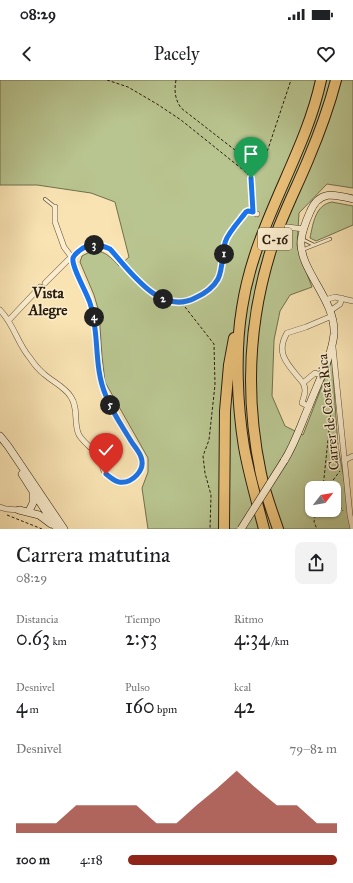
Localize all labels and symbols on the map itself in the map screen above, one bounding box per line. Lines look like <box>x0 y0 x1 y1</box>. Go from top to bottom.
pin <box>234 137 268 178</box>
road number: C-16 <box>258 228 292 250</box>
pin: 3 <box>84 235 104 255</box>
pin: 1 <box>214 244 234 264</box>
district label: Vista Alegre <box>27 284 68 320</box>
pin: 2 <box>153 289 173 309</box>
pin: 4 <box>84 307 104 327</box>
street label: Carrer de Costa Rica <box>314 353 343 471</box>
pin: 5 <box>100 395 120 415</box>
pin <box>89 433 123 474</box>
north arrow <box>305 481 341 517</box>

